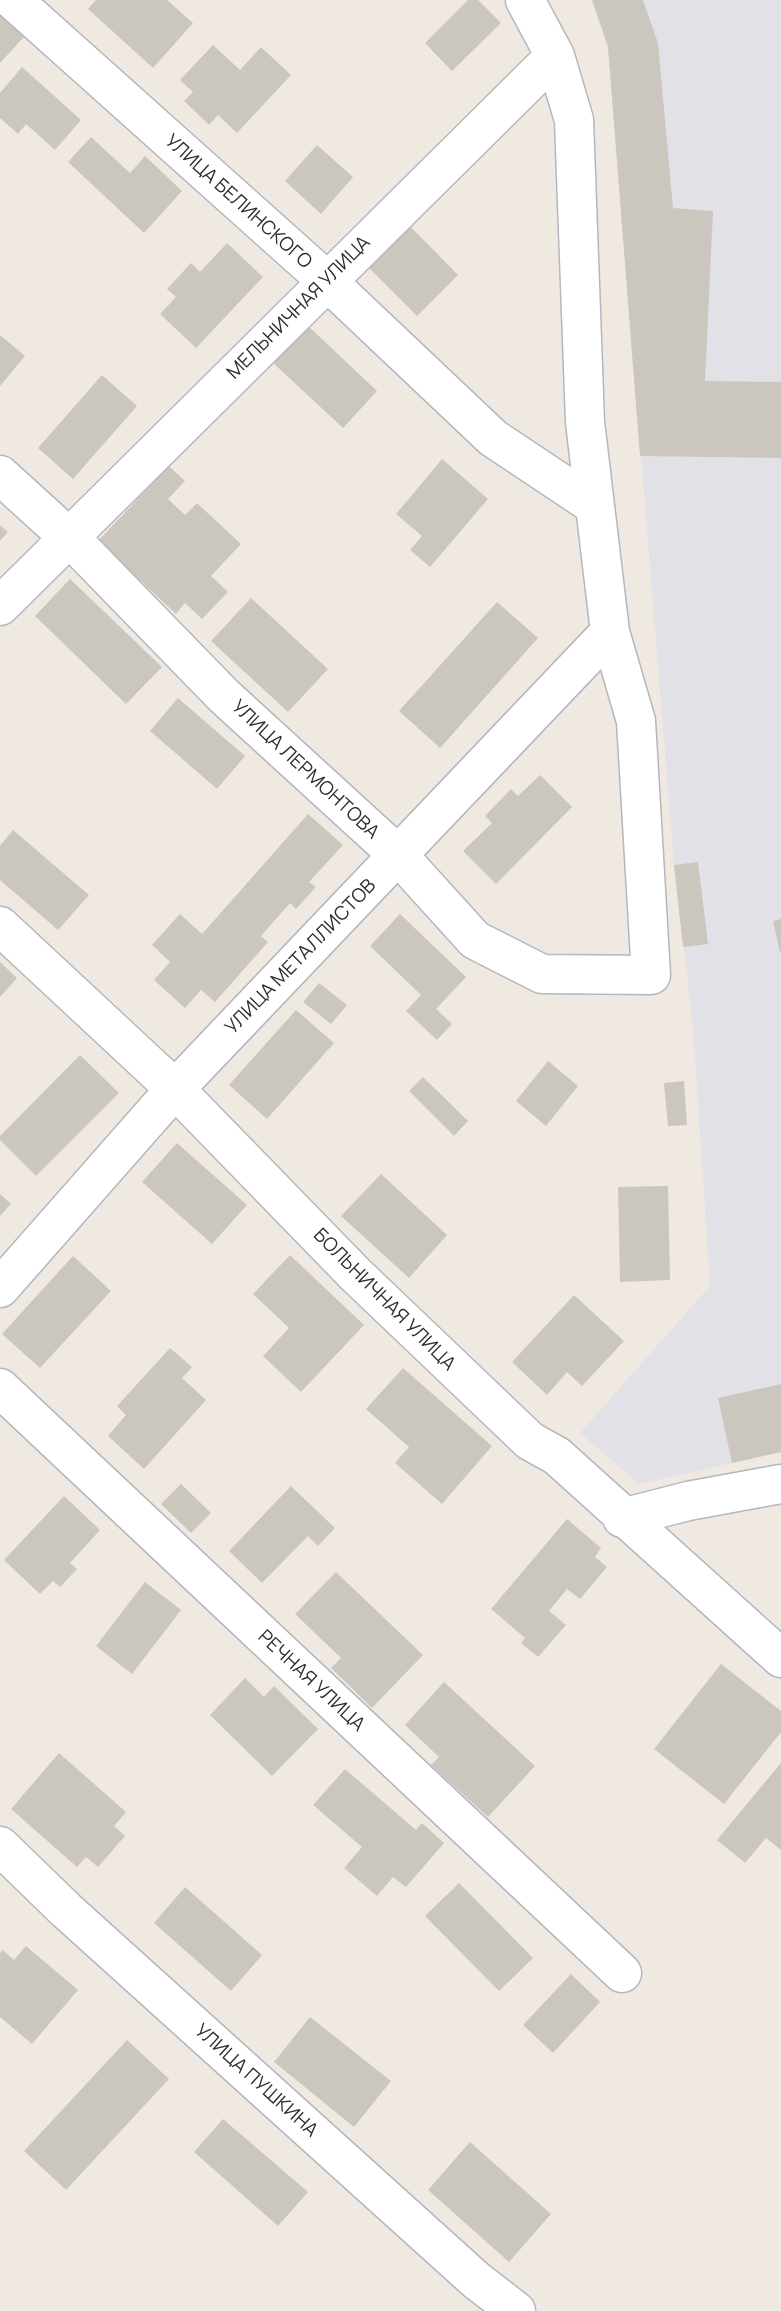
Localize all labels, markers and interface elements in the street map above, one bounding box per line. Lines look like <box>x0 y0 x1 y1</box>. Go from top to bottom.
street label: УЛИЦА БЕЛИНСКОГО <box>160 130 316 274</box>
street label: МЕЛЬНИЧНАЯ УЛИЦА <box>223 232 375 384</box>
street label: УЛИЦА ЛЕРМОНТОВА <box>227 696 383 844</box>
street label: УЛИЦА МЕТАЛЛИСТОВ <box>221 875 381 1039</box>
street label: БОЛЬНИЧНАЯ УЛИЦА <box>308 1224 460 1376</box>
street label: РЕЧНАЯ УЛИЦА <box>253 1626 369 1736</box>
street label: УЛИЦА ПУШКИНА <box>190 2020 322 2142</box>

